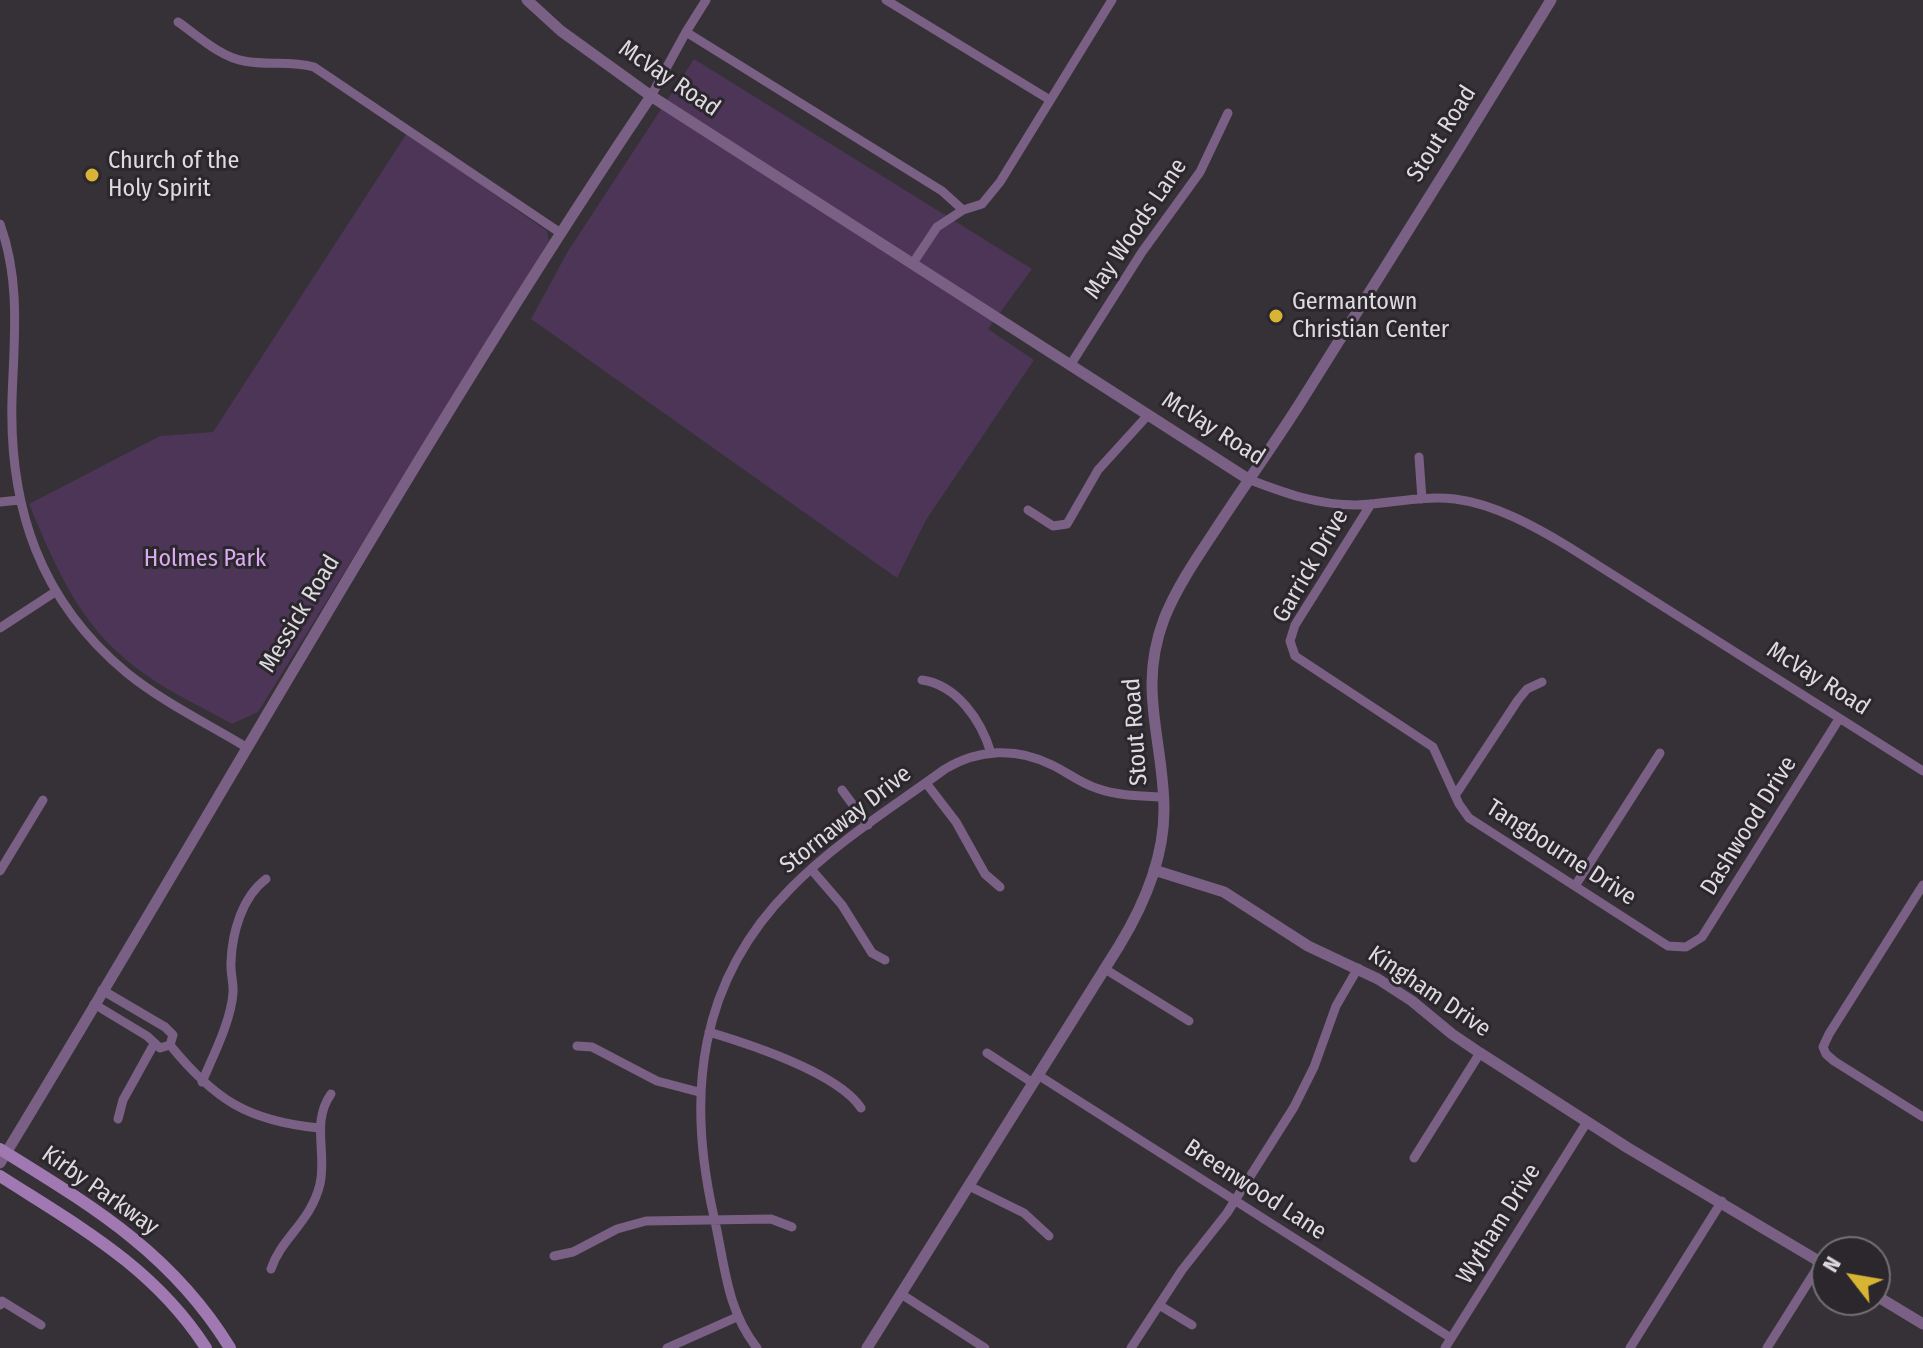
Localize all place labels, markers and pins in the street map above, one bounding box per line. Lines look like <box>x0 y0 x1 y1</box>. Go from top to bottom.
place label: Church of the Holy Spirit <box>108 147 239 203</box>
marker: Church of the Holy Spirit <box>83 166 101 184</box>
place label: Germantown Christian Center <box>1292 288 1449 344</box>
marker: Germantown Christian Center <box>1267 307 1285 325</box>

